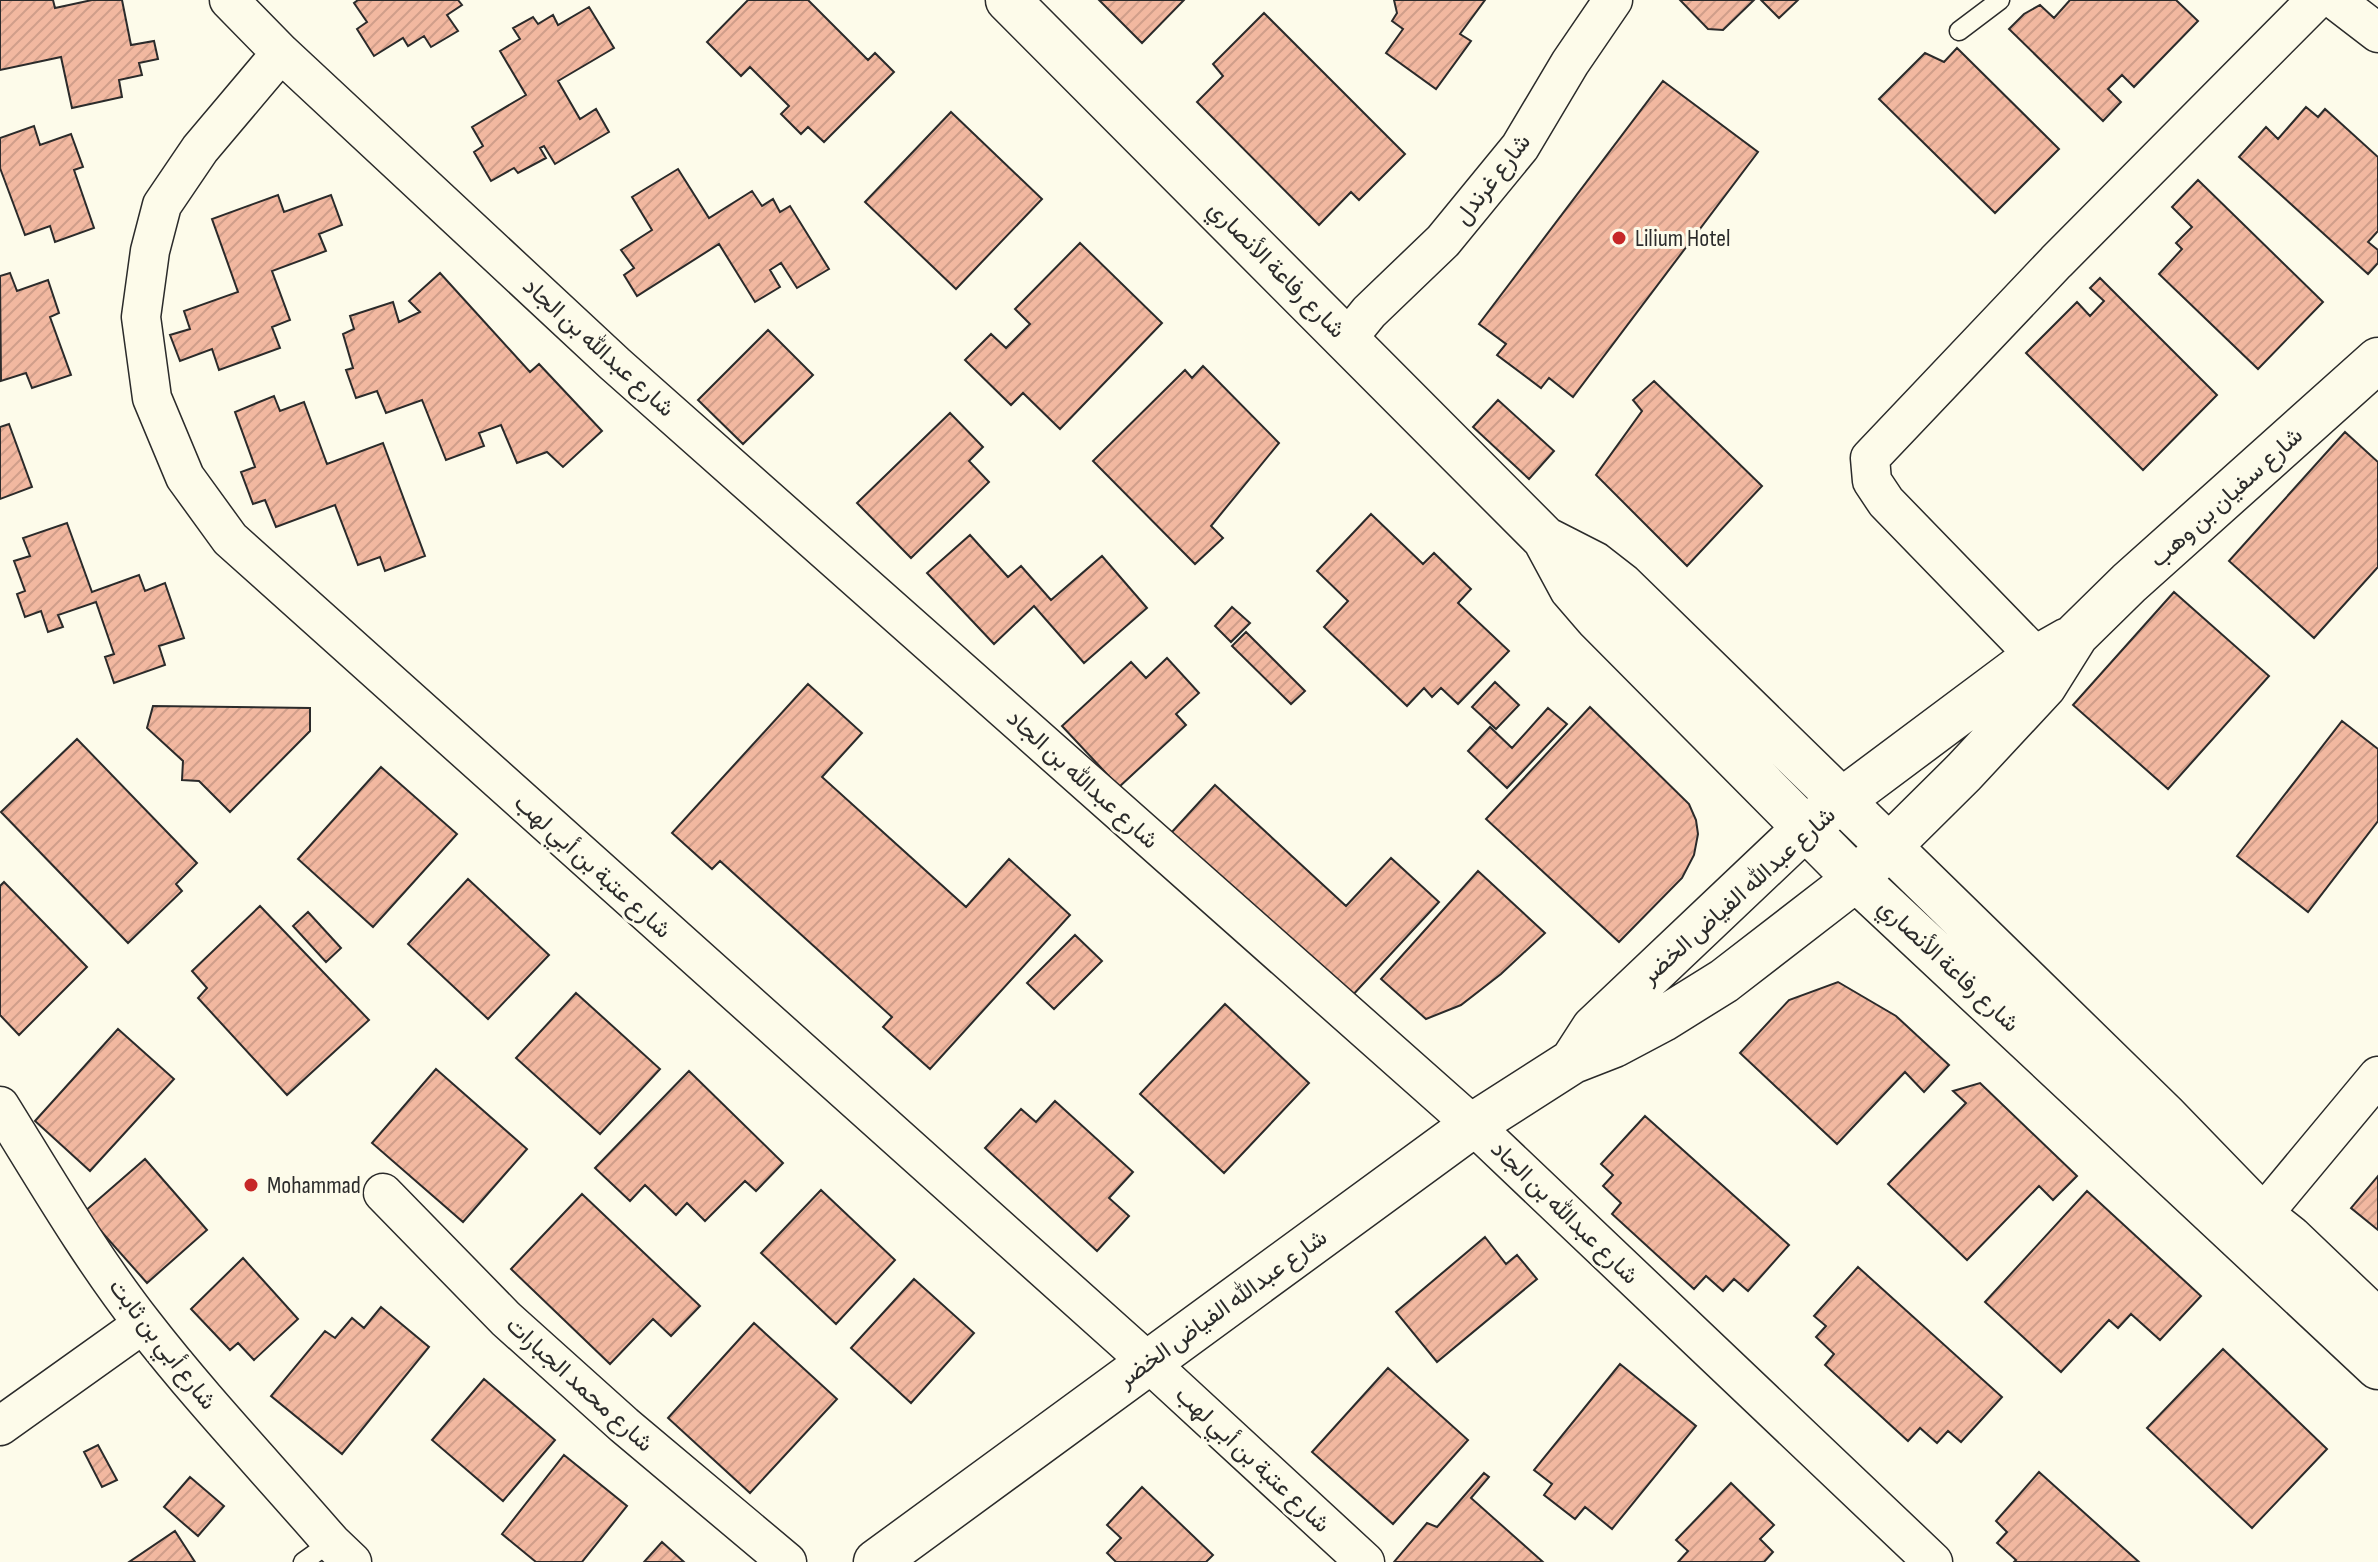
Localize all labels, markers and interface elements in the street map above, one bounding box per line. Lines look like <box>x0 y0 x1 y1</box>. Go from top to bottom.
street label: شارع غرندل <box>1448 128 1538 231</box>
street label: شارع رفاعة الأنصاري <box>1199 194 1352 347</box>
place label: Lilium Hotel <box>1635 224 1730 253</box>
marker: Lilium Hotel <box>1610 229 1628 247</box>
street label: شارع عبدالله بن الجاد <box>516 272 681 424</box>
street label: شارع سفيان بن وهب <box>2144 421 2309 574</box>
street label: شارع عبدالله بن الجاد <box>1000 704 1165 856</box>
street label: شارع عتبة بن أبي لهب <box>505 788 677 948</box>
street label: شارع عبدالله الفياض الخضر <box>1634 800 1842 992</box>
street label: شارع رفاعة الأنصاري <box>1869 892 2025 1041</box>
street label: شارع عبدالله بن الجاد <box>1484 1134 1645 1291</box>
place label: Mohammad <box>267 1171 361 1200</box>
marker: Mohammad <box>242 1176 260 1194</box>
street label: شارع عبدالله الفياض الخضر <box>1111 1223 1333 1395</box>
street label: شارع أبي بن ثابت <box>99 1273 223 1418</box>
street label: شارع محمد الجبارات <box>499 1311 659 1459</box>
street label: شارع عتبة بن أبي لهب <box>1166 1380 1336 1542</box>

